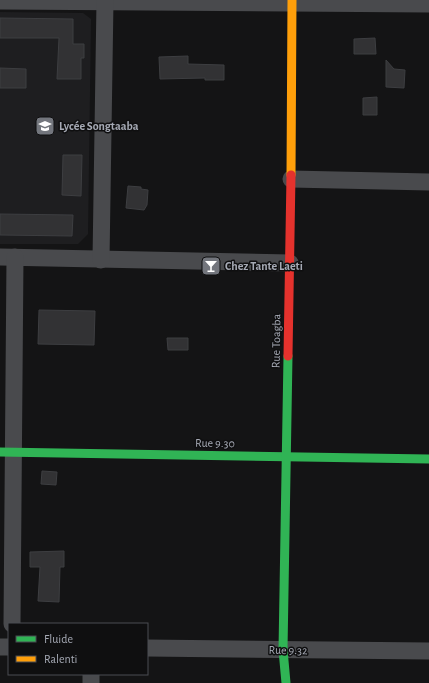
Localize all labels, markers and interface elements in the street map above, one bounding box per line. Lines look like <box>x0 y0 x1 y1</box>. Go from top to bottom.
school or university icon: Lycée Songtaaba <box>34 115 56 137</box>
place label: Lycée Songtaaba <box>59 120 139 133</box>
bar icon: Chez Tante Laeti <box>200 255 222 277</box>
place label: Chez Tante Laeti <box>225 260 303 272</box>
street label: Rue Toagba <box>270 313 282 368</box>
street label: Rue 9.30 <box>195 437 235 449</box>
legend <box>8 623 148 675</box>
text: Fluide <box>44 633 73 645</box>
street label: Rue 9.32 <box>268 644 308 656</box>
text: Ralenti <box>44 653 77 665</box>

